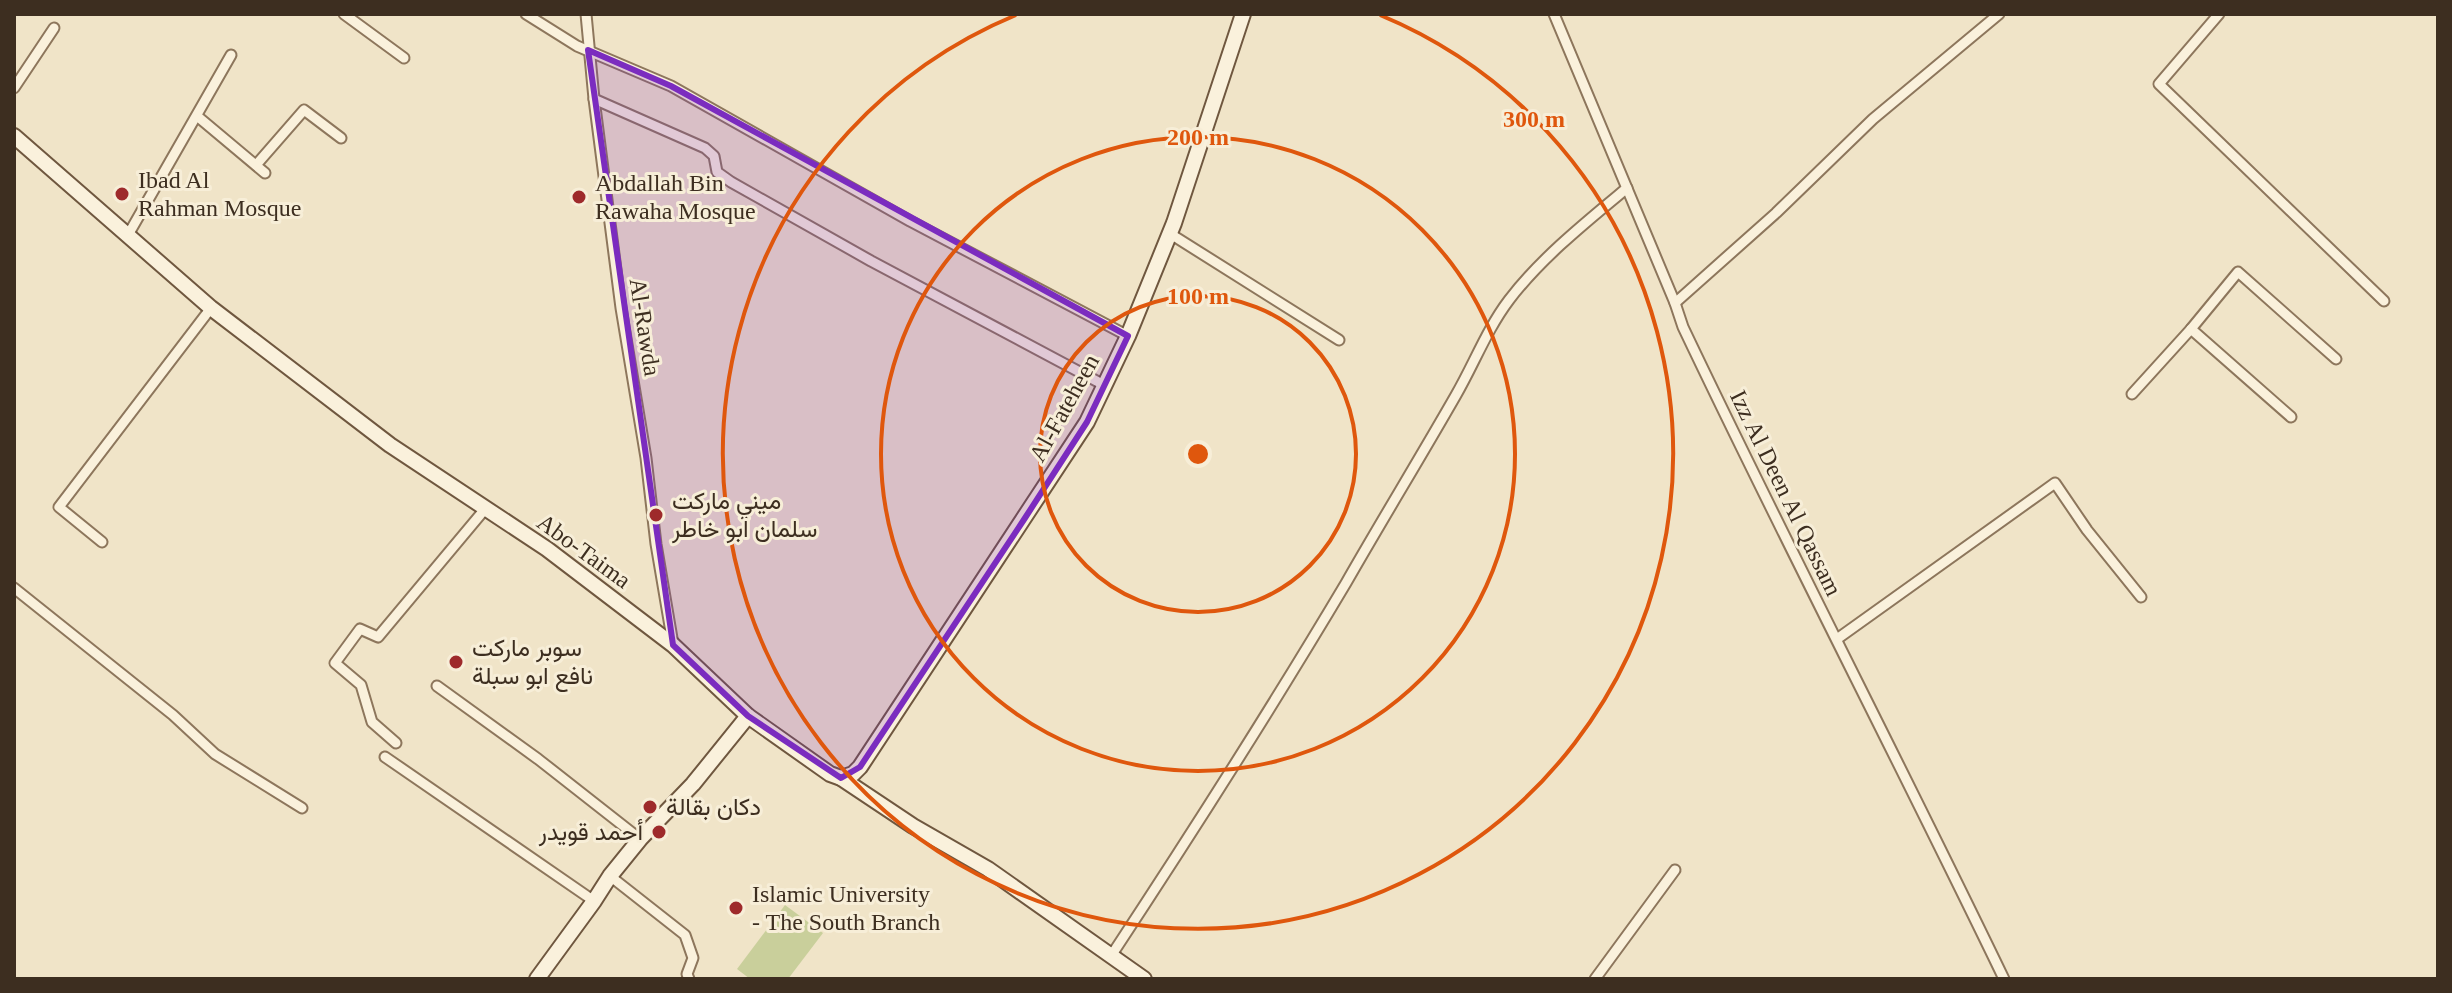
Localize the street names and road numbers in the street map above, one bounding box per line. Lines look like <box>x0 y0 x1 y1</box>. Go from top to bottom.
street label: Al-Rawda <box>624 276 666 378</box>
street label: Al-Fateheen <box>1024 350 1104 466</box>
street label: Izz Al Deen Al Qassam <box>1725 386 1847 600</box>
street label: Abo-Taima <box>532 508 636 594</box>

